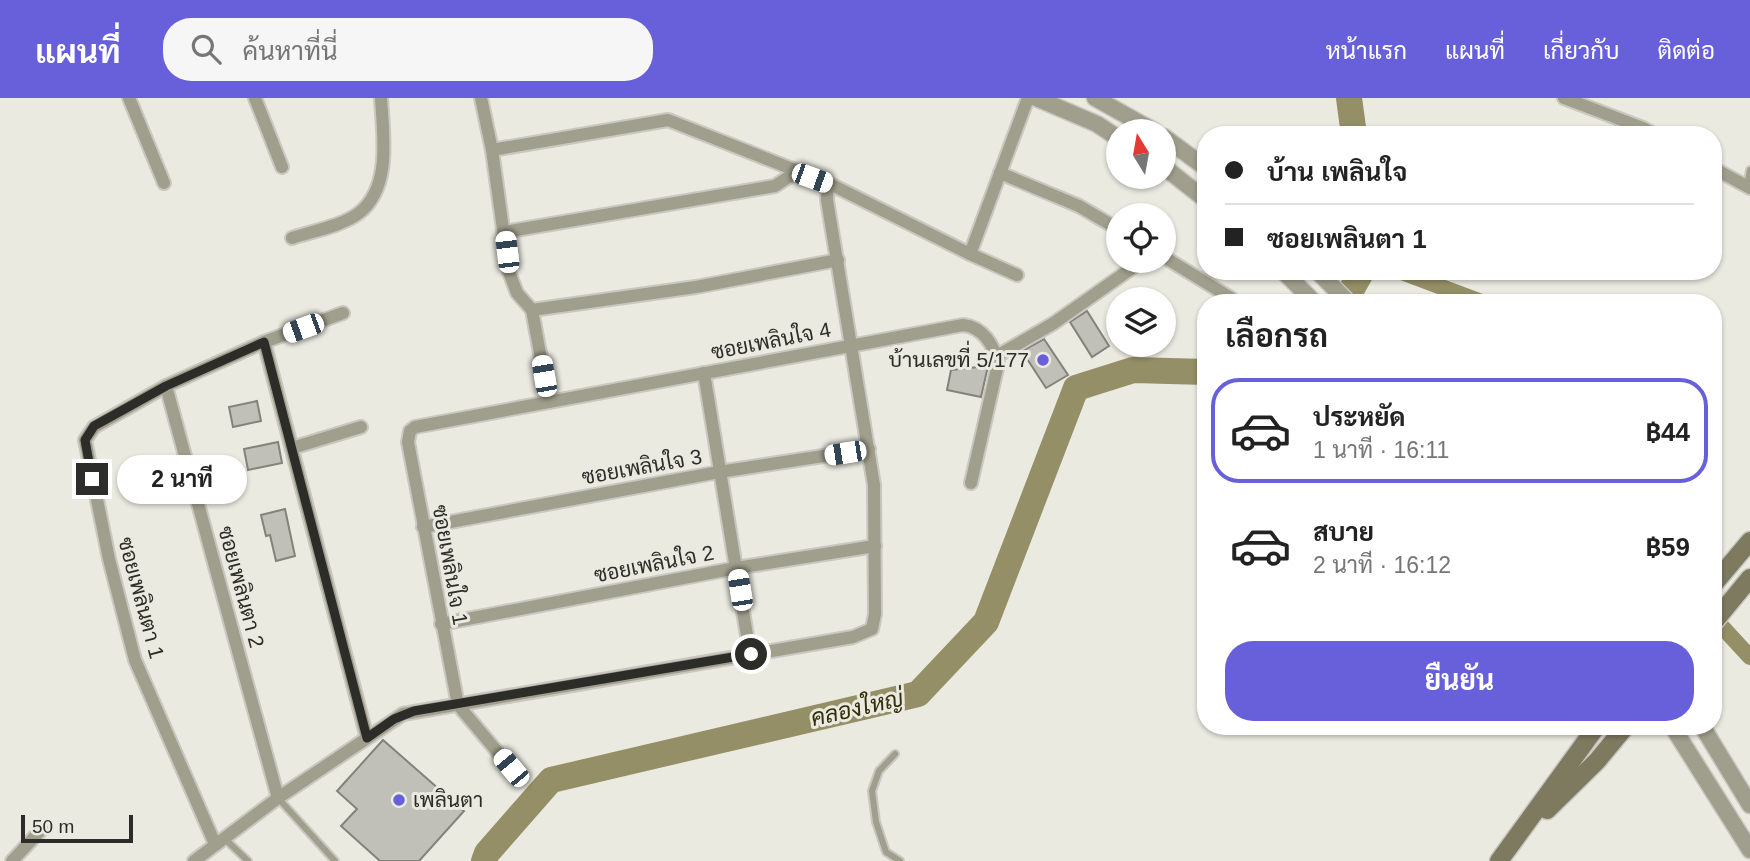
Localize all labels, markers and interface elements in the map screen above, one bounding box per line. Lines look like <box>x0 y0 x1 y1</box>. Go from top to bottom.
search box <box>163 18 653 81</box>
icon: search <box>187 30 225 68</box>
text: แผนที่ <box>35 33 121 70</box>
text: ค้นหาที่นี่ <box>243 36 338 66</box>
text: หน้าแรก <box>1326 37 1407 64</box>
text: แผนที่ <box>1445 37 1505 64</box>
text: เกี่ยวกับ <box>1543 37 1620 64</box>
text: ติดต่อ <box>1658 37 1715 64</box>
north arrow <box>1106 119 1176 189</box>
map controls <box>1106 119 1176 357</box>
text: บ้าน เพลินใจ <box>1267 157 1407 187</box>
car <box>789 161 836 195</box>
button: locate <box>1106 203 1176 273</box>
text: ซอยเพลินตา 1 <box>1267 224 1427 254</box>
car <box>495 230 520 274</box>
button: layers <box>1106 287 1176 357</box>
car <box>280 311 327 345</box>
street label: ซอยเพลินใจ 4 <box>709 317 833 363</box>
text: เลือกรถ <box>1225 318 1328 354</box>
place label: บ้านเลขที่ 5/177 <box>889 340 1029 371</box>
marker: บ้านเลขที่ 5/177 <box>1035 352 1051 368</box>
car <box>531 353 558 399</box>
icon: car <box>1229 399 1292 462</box>
text: ประหยัด <box>1313 402 1406 432</box>
text: ฿44 <box>1645 417 1690 447</box>
text: 1 นาที · 16:11 <box>1313 437 1449 463</box>
car <box>823 439 868 467</box>
street label: ซอยเพลินใจ 3 <box>580 444 704 488</box>
callout: 2 นาที <box>116 454 246 504</box>
route end <box>76 463 108 495</box>
text: 2 นาที <box>151 466 213 492</box>
street label: ซอยเพลินใจ 1 <box>429 503 473 627</box>
icon: car <box>1229 514 1292 577</box>
text: สบาย <box>1313 517 1374 547</box>
street label: ซอยเพลินตา 2 <box>214 524 269 650</box>
text: ฿59 <box>1645 532 1690 562</box>
street label: ซอยเพลินตา 1 <box>114 535 169 661</box>
street label: ซอยเพลินใจ 2 <box>592 540 716 586</box>
text: 2 นาที · 16:12 <box>1313 552 1451 578</box>
car <box>727 568 754 612</box>
route start <box>735 638 767 670</box>
button: ยืนยัน <box>1225 641 1694 721</box>
water label: คลองใหญ่ <box>808 682 907 732</box>
car <box>490 745 533 791</box>
place label: เพลินตา <box>413 788 483 811</box>
marker: เพลินตา <box>391 792 407 808</box>
scale bar <box>21 812 133 844</box>
text: 50 m <box>32 816 74 837</box>

